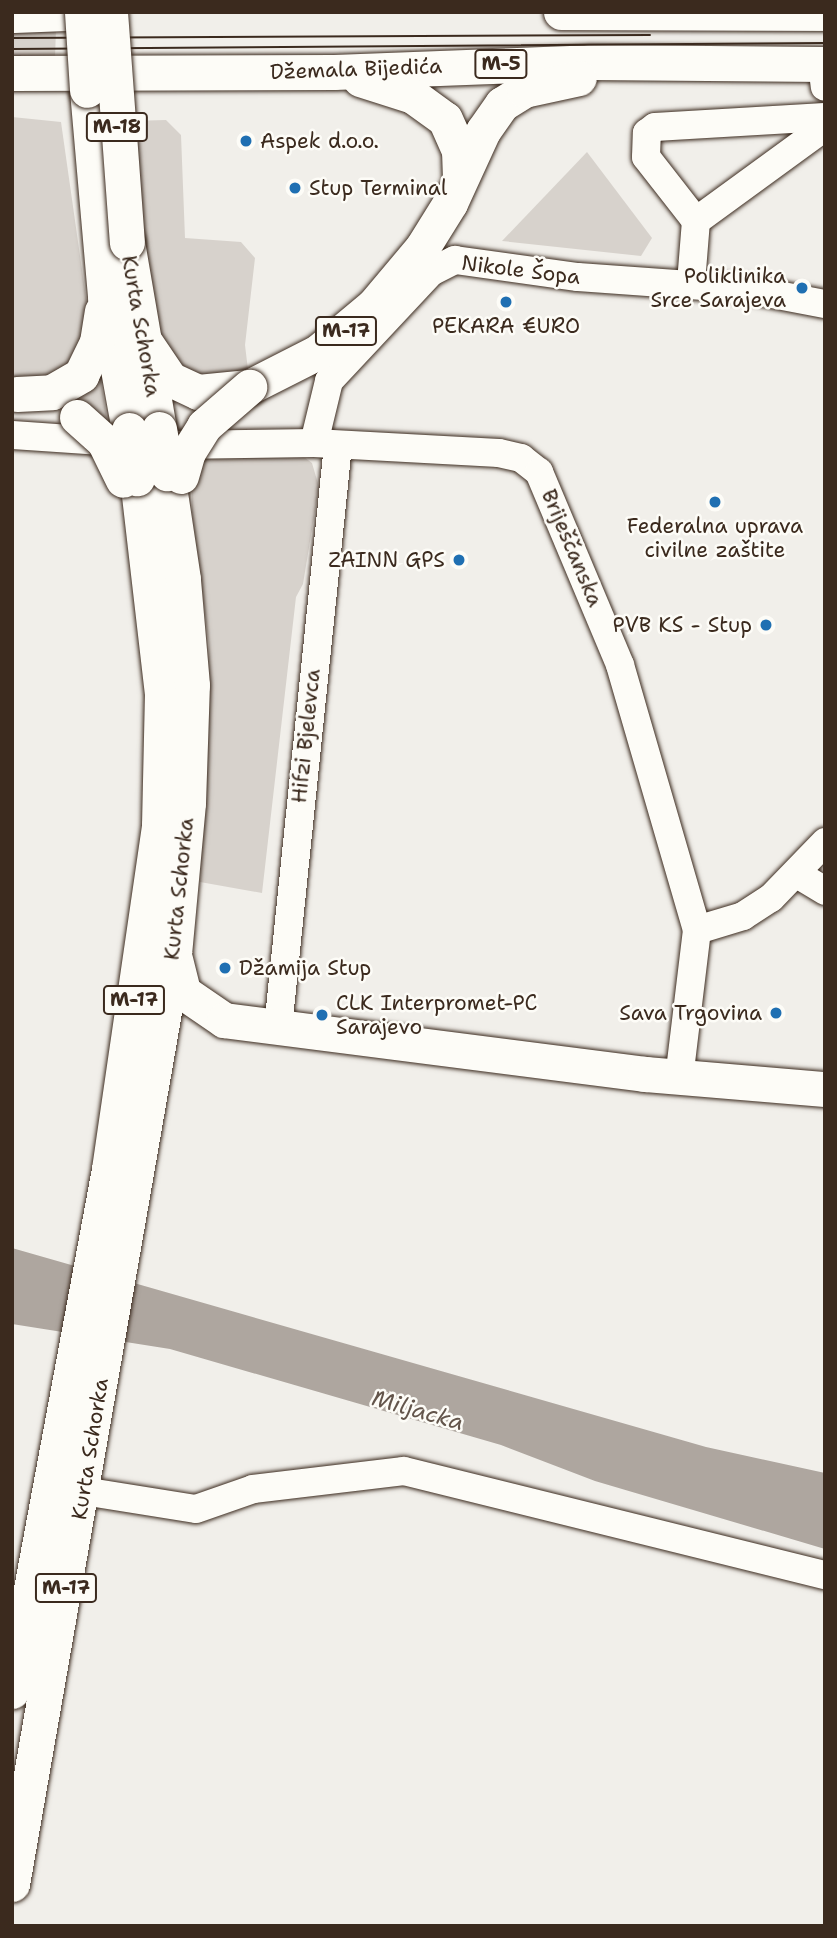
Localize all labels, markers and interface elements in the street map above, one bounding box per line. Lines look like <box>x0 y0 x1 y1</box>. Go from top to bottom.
road number: M-5 <box>473 48 529 80</box>
street label: Džemala Bijedića <box>269 53 443 85</box>
road number: M-18 <box>86 111 148 142</box>
place label: Aspek d.o.o. <box>260 128 379 154</box>
marker: Aspek d.o.o. <box>238 133 254 149</box>
place label: Stup Terminal <box>309 175 447 201</box>
marker: Stup Terminal <box>287 180 303 196</box>
street label: Nikole Šopa <box>460 250 582 290</box>
street label: Kurta Schorka <box>116 253 166 399</box>
place label: Poliklinika Srce Sarajeva <box>651 263 786 313</box>
marker: Poliklinika Srce Sarajeva <box>792 278 812 298</box>
marker: PEKARA €URO <box>498 294 514 310</box>
place label: PEKARA €URO <box>432 313 580 339</box>
road number: M-17 <box>314 316 378 346</box>
street label: Briješčanska <box>536 485 608 611</box>
marker: Federalna uprava civilne zaštite <box>707 494 723 510</box>
place label: Federalna uprava civilne zaštite <box>627 513 803 563</box>
place label: ZAINN GPS <box>328 547 445 573</box>
marker: ZAINN GPS <box>451 552 467 568</box>
place label: PVB KS - Stup <box>612 612 752 638</box>
marker: PVB KS - Stup <box>758 617 774 633</box>
street label: Hifzi Bjelevca <box>286 668 326 804</box>
street label: Kurta Schorka <box>159 817 199 961</box>
place label: Džamija Stup <box>239 955 371 981</box>
marker: Džamija Stup <box>217 960 233 976</box>
road number: M-17 <box>102 984 166 1016</box>
place label: CLK Interpromet-PC Sarajevo <box>336 990 537 1040</box>
place label: Sava Trgovina <box>619 1000 762 1026</box>
marker: Sava Trgovina <box>768 1005 784 1021</box>
marker: CLK Interpromet-PC Sarajevo <box>314 1007 330 1023</box>
street label: Kurta Schorka <box>66 1376 114 1522</box>
water label: Miljacka <box>369 1384 467 1436</box>
road number: M-17 <box>34 1572 98 1604</box>

